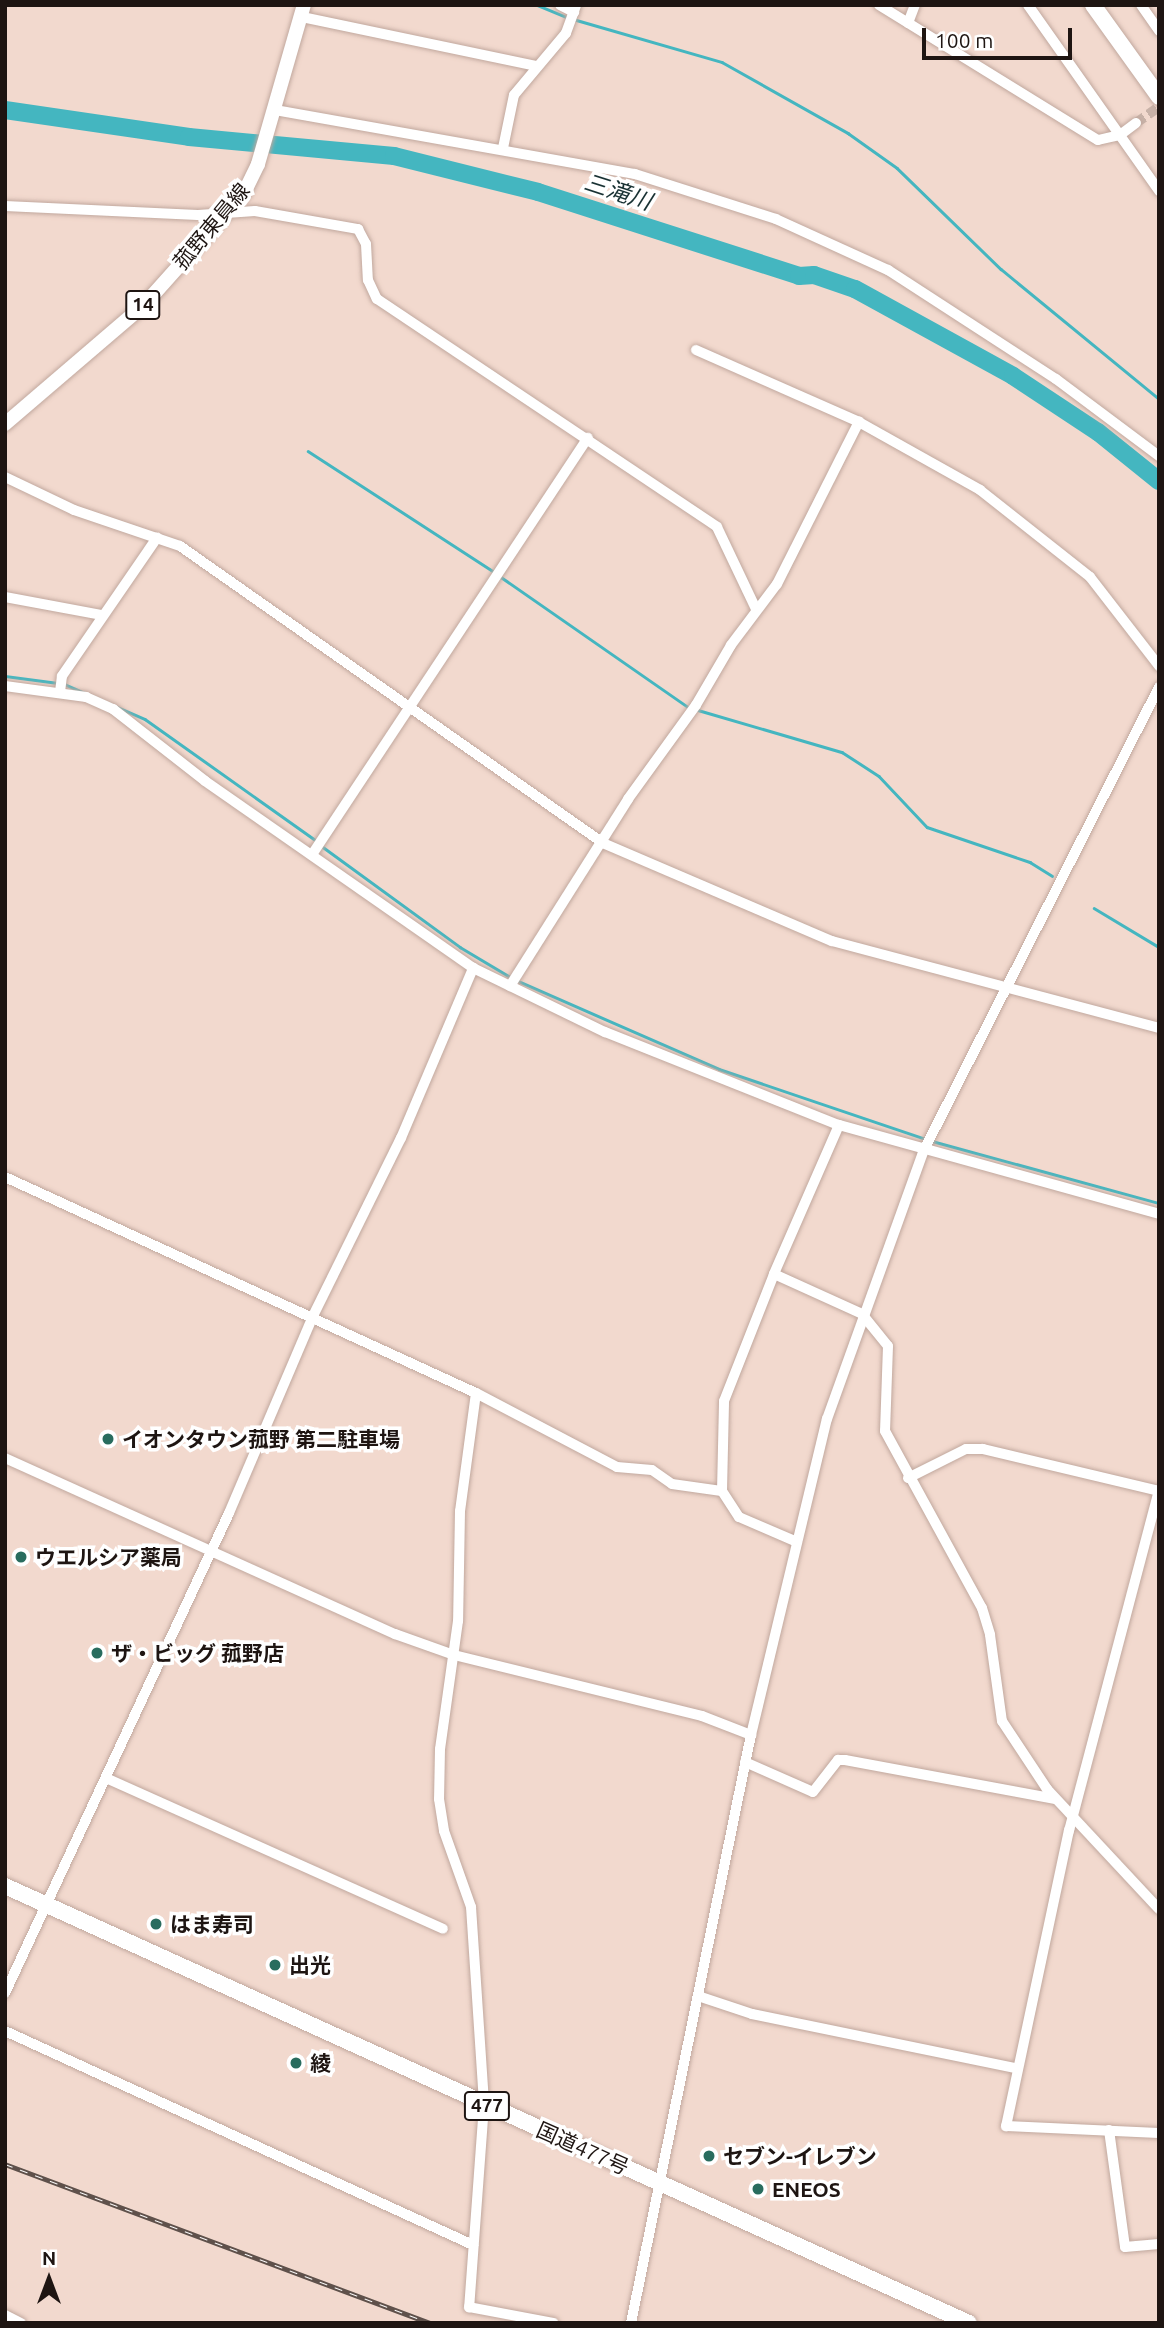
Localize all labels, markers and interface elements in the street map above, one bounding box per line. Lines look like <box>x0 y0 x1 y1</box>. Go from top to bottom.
scale bar <box>926 14 1076 58</box>
text: 100 m <box>935 28 993 52</box>
water label: 三滝川 <box>581 168 655 216</box>
street label: 菰野東員線 <box>168 178 254 274</box>
road number: 14 <box>124 290 162 320</box>
place label: イオンタウン菰野 第二駐車場 <box>122 1426 400 1452</box>
marker: イオンタウン菰野 第二駐車場 <box>100 1431 116 1447</box>
place label: ウエルシア薬局 <box>35 1544 182 1570</box>
marker: ウエルシア薬局 <box>13 1549 29 1565</box>
place label: ザ・ビッグ 菰野店 <box>111 1640 284 1666</box>
marker: ザ・ビッグ 菰野店 <box>89 1645 105 1661</box>
place label: はま寿司 <box>170 1911 254 1937</box>
marker: はま寿司 <box>148 1916 164 1932</box>
place label: 出光 <box>289 1952 331 1978</box>
marker: 出光 <box>267 1957 283 1973</box>
place label: 綾 <box>310 2050 331 2076</box>
marker: 綾 <box>288 2055 304 2071</box>
road number: 477 <box>462 2090 512 2122</box>
street label: 国道477号 <box>533 2116 633 2180</box>
place label: セブン-イレブン <box>723 2143 877 2169</box>
marker: セブン-イレブン <box>701 2148 717 2164</box>
place label: ENEOS <box>772 2176 841 2202</box>
marker: ENEOS <box>750 2181 766 2197</box>
north arrow <box>14 2244 84 2314</box>
text: N <box>42 2247 56 2269</box>

